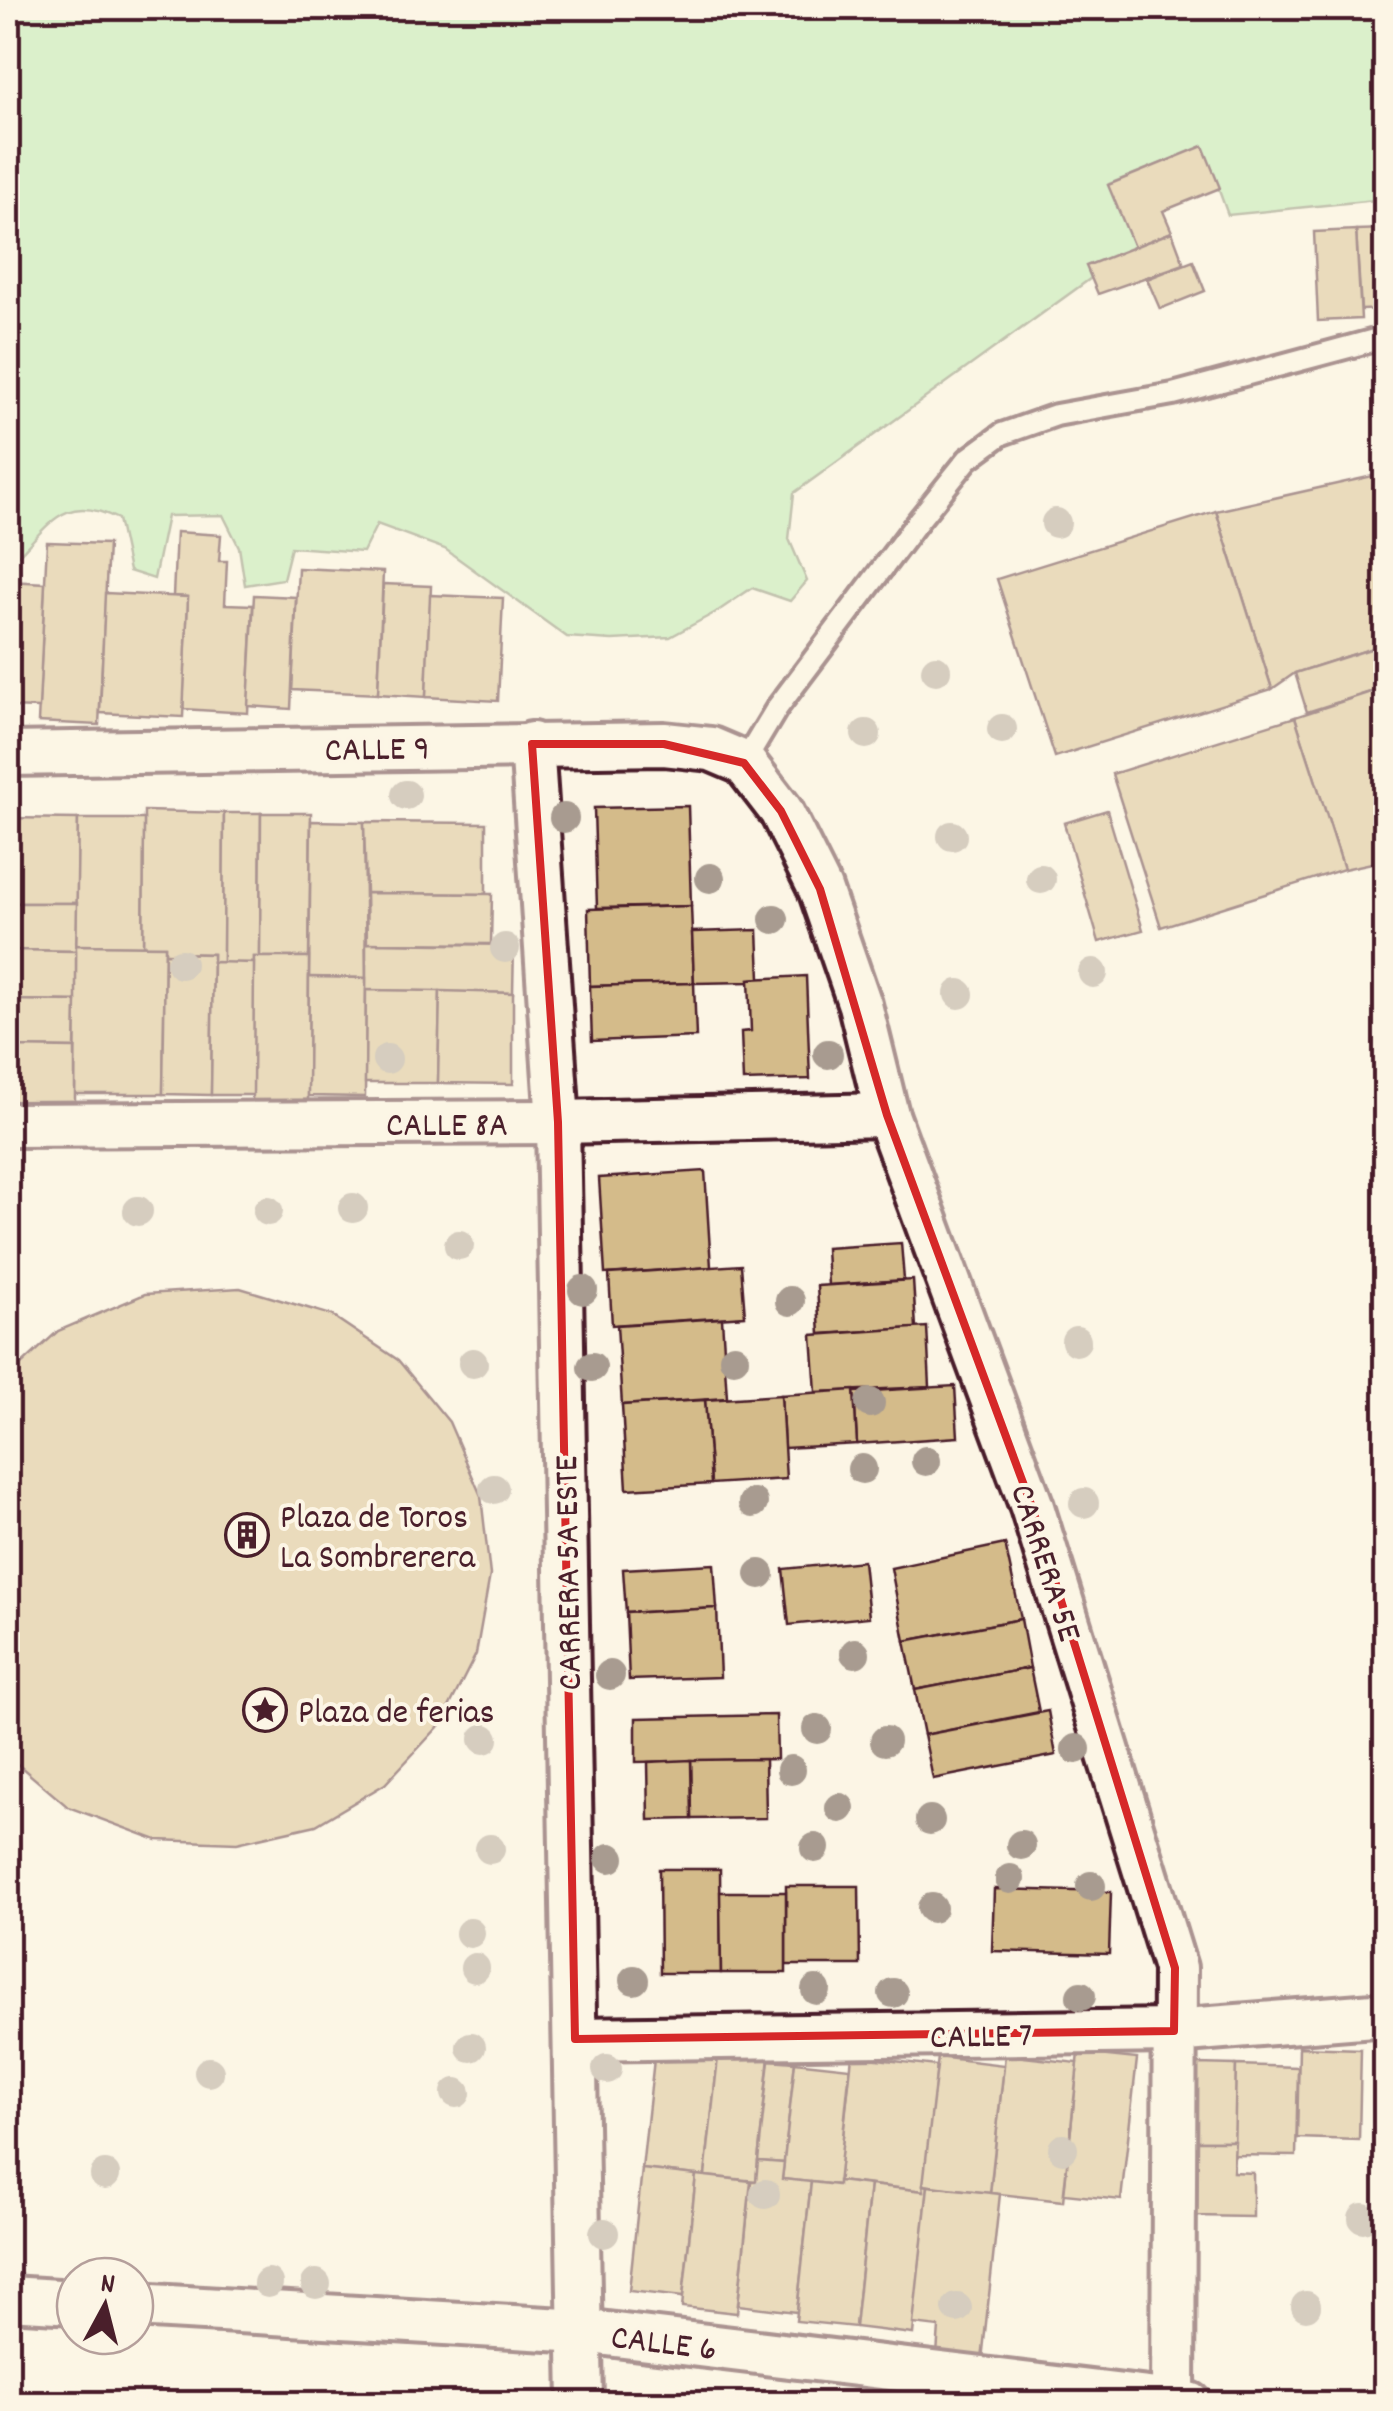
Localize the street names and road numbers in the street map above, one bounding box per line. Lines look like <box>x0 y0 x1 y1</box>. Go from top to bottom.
street label: CALLE 9 <box>324 726 430 778</box>
street label: CALLE 8A <box>386 1103 508 1153</box>
street label: CARRERA 5A ESTE <box>544 1455 598 1691</box>
street label: CARRERA 5E <box>994 1478 1092 1649</box>
street label: CALLE 7 <box>929 2013 1033 2065</box>
street label: CALLE 6 <box>608 2315 719 2377</box>

